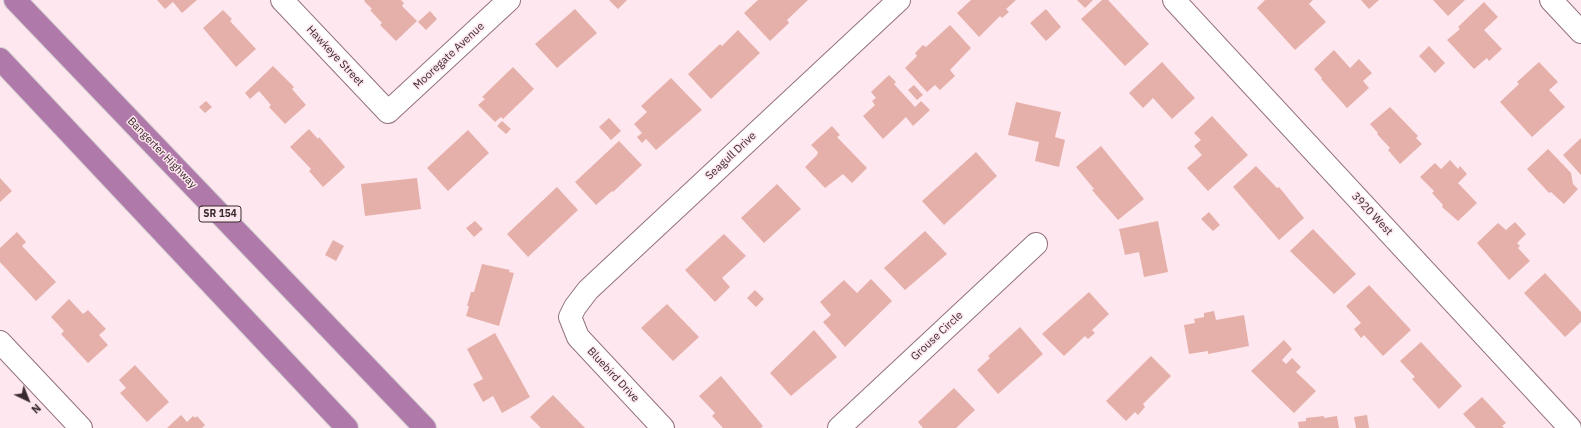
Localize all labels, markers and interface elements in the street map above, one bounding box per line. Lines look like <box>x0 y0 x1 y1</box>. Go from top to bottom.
street label: Mooregate Avenue <box>411 20 487 92</box>
street label: Hawkeye Street <box>304 23 366 89</box>
street label: Bangerter Highway <box>125 115 199 191</box>
street label: Seagull Drive <box>703 129 759 183</box>
street label: 3920 West <box>1349 190 1395 238</box>
road number: SR 154 <box>199 206 241 222</box>
street label: Grouse Circle <box>908 309 966 363</box>
street label: Bluebird Drive <box>584 345 642 405</box>
north arrow <box>8 380 48 420</box>
text: N <box>28 401 44 417</box>

